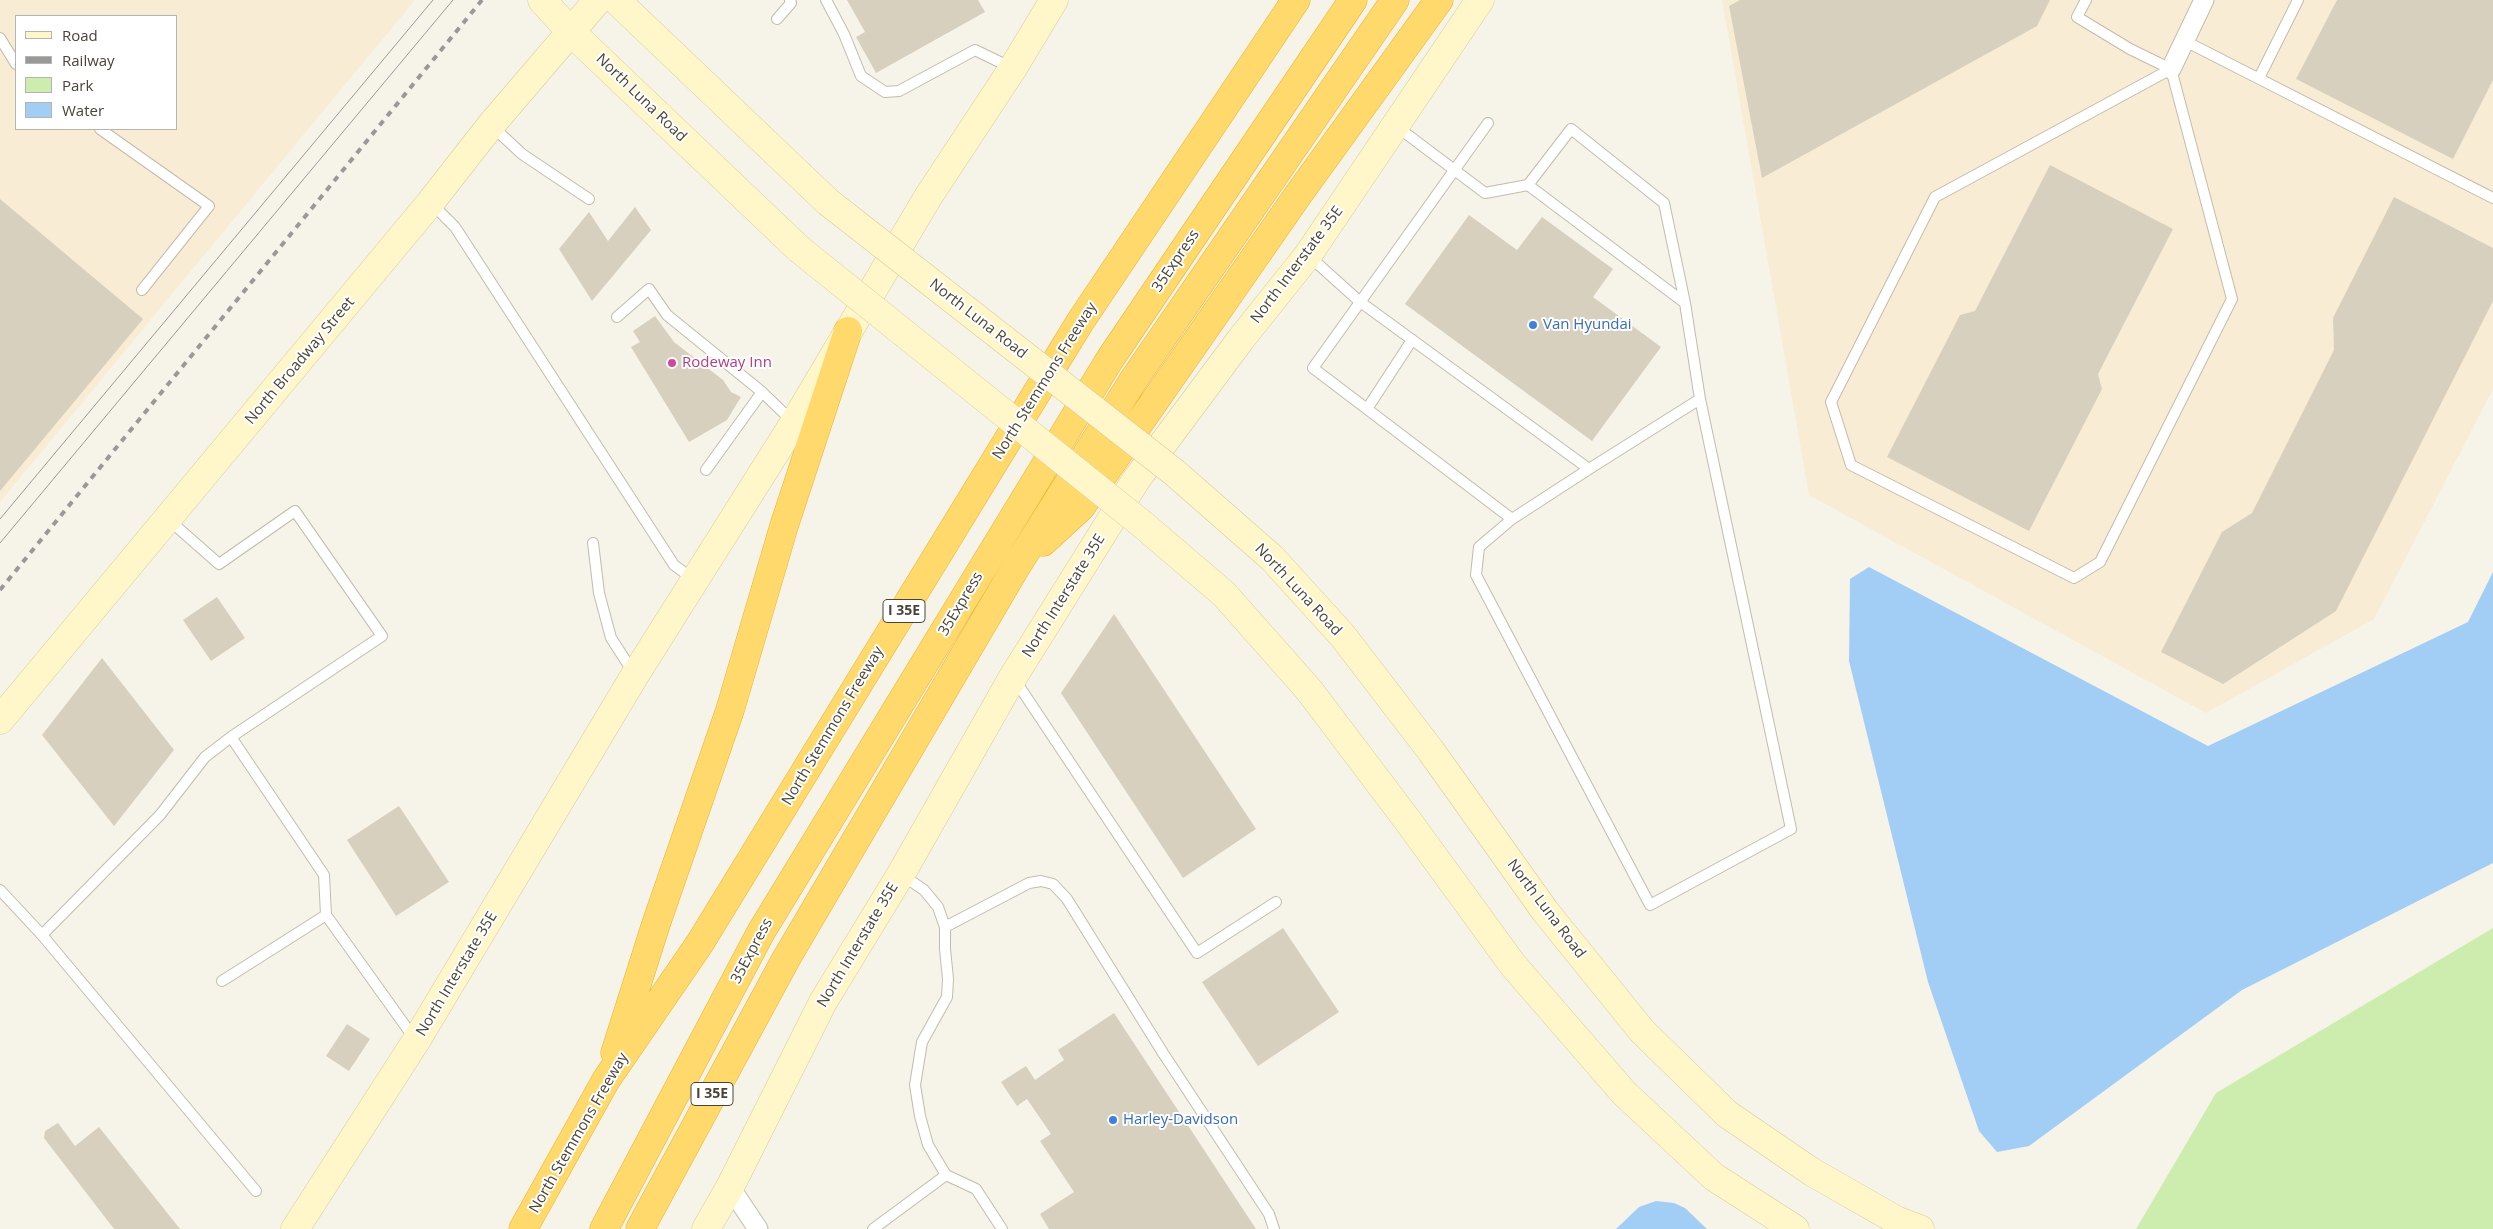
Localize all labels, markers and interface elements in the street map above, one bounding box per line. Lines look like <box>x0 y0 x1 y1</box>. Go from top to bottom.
legend <box>15 15 178 130</box>
text: Road <box>62 25 98 45</box>
text: Railway <box>62 50 115 70</box>
street label: North Luna Road <box>592 50 690 146</box>
text: Park <box>62 75 93 95</box>
text: Water <box>62 100 104 120</box>
street label: North Interstate 35E <box>1247 203 1347 327</box>
street label: 35Express <box>1149 226 1203 296</box>
street label: North Luna Road <box>926 275 1030 363</box>
street label: North Broadway Street <box>242 294 358 428</box>
street label: North Stemmons Freeway <box>989 299 1101 463</box>
place label: Van Hyundai <box>1543 316 1632 334</box>
marker: Van Hyundai <box>1527 319 1539 331</box>
place label: Rodeway Inn <box>682 354 772 372</box>
marker: Rodeway Inn <box>666 357 678 369</box>
street label: North Interstate 35E <box>1019 531 1109 661</box>
street label: North Luna Road <box>1251 540 1345 640</box>
street label: 35Express <box>935 569 987 639</box>
road number: I 35E <box>883 600 925 622</box>
street label: North Stemmons Freeway <box>778 643 888 809</box>
street label: North Luna Road <box>1503 856 1589 962</box>
street label: North Interstate 35E <box>814 879 902 1011</box>
street label: North Interstate 35E <box>413 908 501 1040</box>
street label: 35Express <box>727 915 777 987</box>
street label: North Stemmons Freeway <box>526 1050 632 1216</box>
road number: I 35E <box>691 1082 733 1106</box>
place label: Harley-Davidson <box>1123 1111 1238 1129</box>
marker: Harley-Davidson <box>1107 1114 1119 1126</box>

